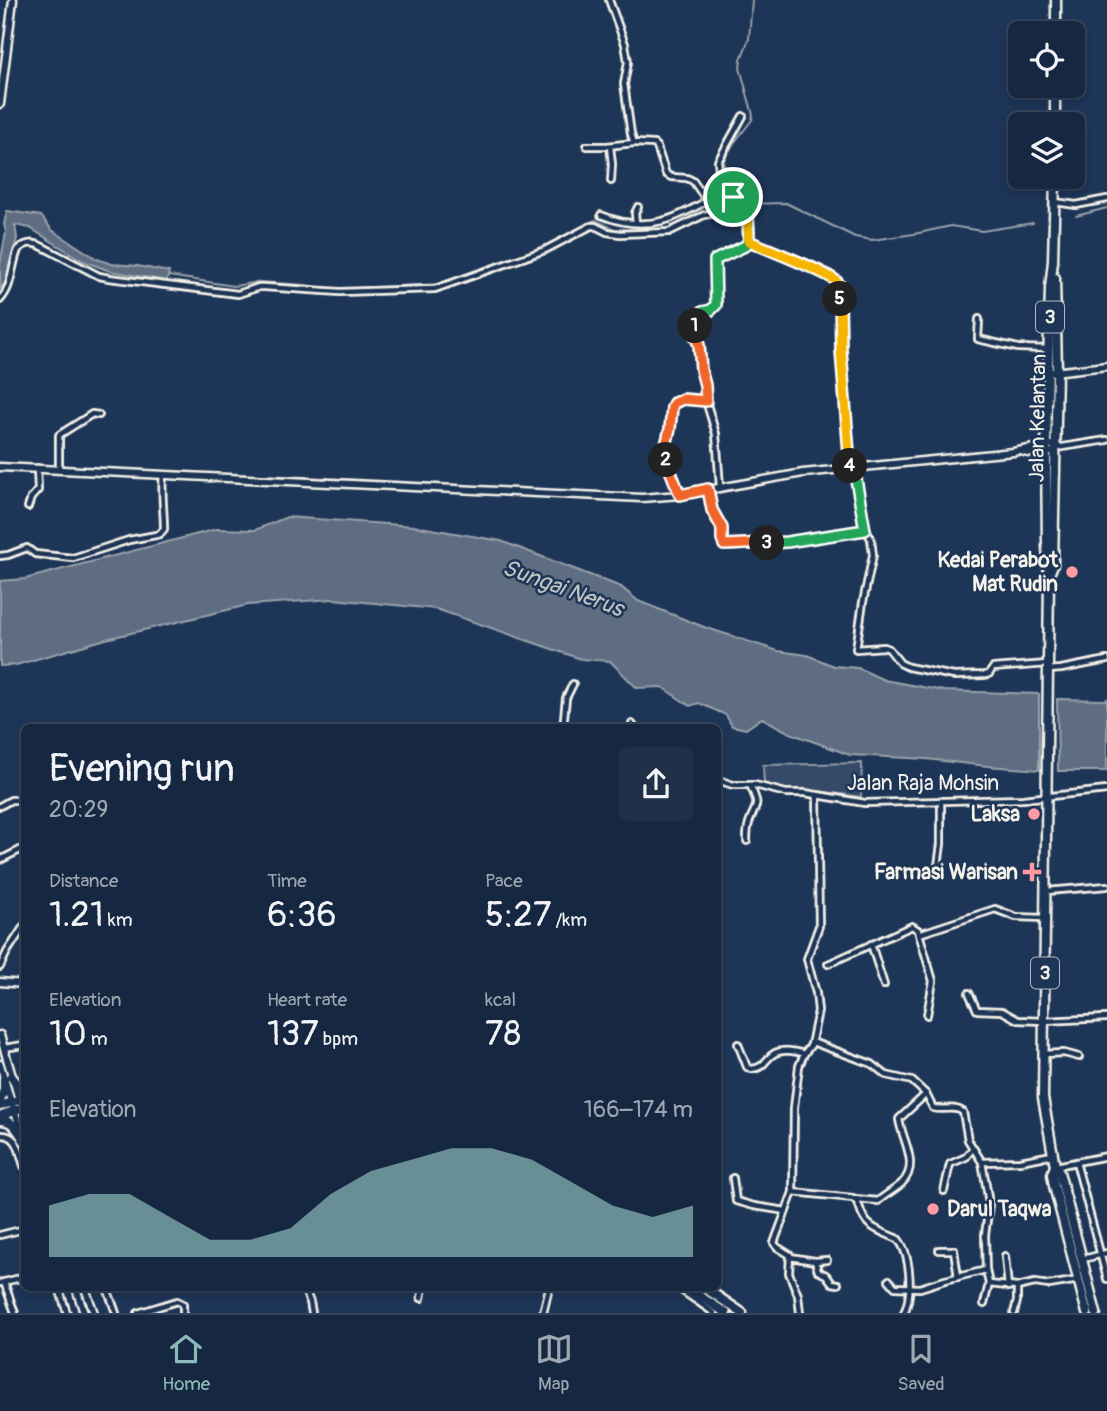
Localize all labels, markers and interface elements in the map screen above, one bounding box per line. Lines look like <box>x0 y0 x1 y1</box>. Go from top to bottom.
map controls <box>1008 21 1085 189</box>
button: locate <box>1008 21 1085 98</box>
button: layers <box>1008 112 1085 189</box>
pin <box>703 167 763 227</box>
icon: arrive <box>714 178 752 216</box>
pin: 5 <box>822 282 858 316</box>
text: 5 <box>834 286 845 310</box>
road number: 3 <box>1036 302 1064 332</box>
pin: 1 <box>678 308 712 344</box>
text: 1 <box>691 313 698 337</box>
street label: Jalan Kelantan <box>1023 353 1053 483</box>
pin: 2 <box>648 442 684 477</box>
text: 2 <box>660 447 671 471</box>
pin: 4 <box>832 448 868 484</box>
text: 4 <box>844 453 855 477</box>
pin: 3 <box>750 526 784 560</box>
text: 3 <box>761 530 772 554</box>
place label: Kedai Perabot Mat Rudin <box>937 547 1059 598</box>
water label: Sungai Nerus <box>499 553 630 624</box>
marker: Kedai Perabot Mat Rudin <box>1064 564 1080 580</box>
text: Evening run <box>49 745 235 793</box>
button: share <box>619 747 693 821</box>
street label: Jalan Raja Mohsin <box>847 770 999 797</box>
text: 20:29 <box>49 795 108 824</box>
place label: Laksa <box>970 801 1020 828</box>
marker: Laksa <box>1026 806 1042 822</box>
place label: Farmasi Warisan <box>874 859 1018 886</box>
marker: Farmasi Warisan <box>1024 864 1040 880</box>
text: Distance <box>49 869 118 893</box>
text: Time <box>267 869 307 893</box>
text: Pace <box>485 869 523 893</box>
text: 1.21 <box>49 893 104 937</box>
text: 6:36 <box>267 893 337 937</box>
text: 5:27 <box>485 893 551 937</box>
text: km <box>104 908 133 932</box>
text: /km <box>551 908 587 932</box>
road number: 3 <box>1031 958 1059 988</box>
text: Elevation <box>49 988 121 1012</box>
text: Heart rate <box>267 988 347 1012</box>
text: kcal <box>485 988 516 1012</box>
text: 10 <box>49 1012 87 1056</box>
text: 137 <box>267 1012 319 1056</box>
text: 78 <box>485 1012 521 1056</box>
text: m <box>87 1027 108 1051</box>
text: bpm <box>319 1027 358 1051</box>
text: Elevation <box>49 1095 137 1124</box>
text: 166–174 m <box>584 1095 693 1124</box>
place label: Darul Taqwa <box>947 1196 1052 1223</box>
marker: Darul Taqwa <box>925 1201 941 1217</box>
tab: Home <box>162 1330 210 1396</box>
tab: Map <box>535 1330 573 1396</box>
tab: Saved <box>898 1330 945 1396</box>

